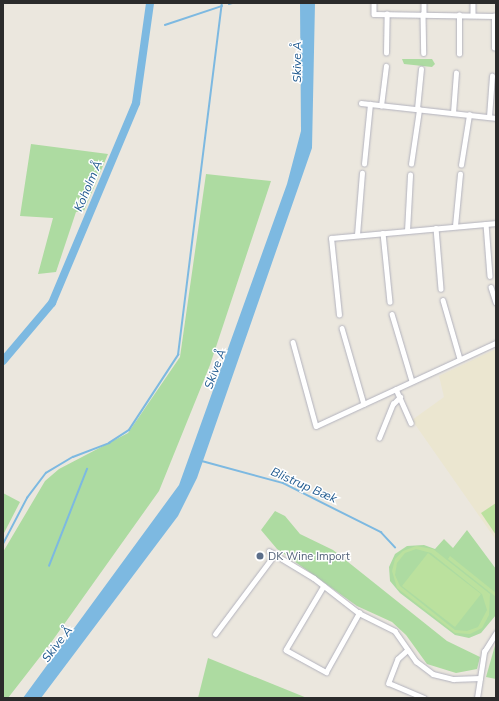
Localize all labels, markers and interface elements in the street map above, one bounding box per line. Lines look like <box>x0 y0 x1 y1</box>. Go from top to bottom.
water label: Skive Å <box>290 41 304 83</box>
water label: Koholm Å <box>71 159 105 213</box>
water label: Skive Å <box>201 347 229 391</box>
water label: Blistrup Bæk <box>269 464 339 506</box>
place label: DK Wine Import <box>268 549 350 563</box>
marker: DK Wine Import <box>255 551 265 561</box>
water label: Skive Å <box>39 623 75 665</box>

